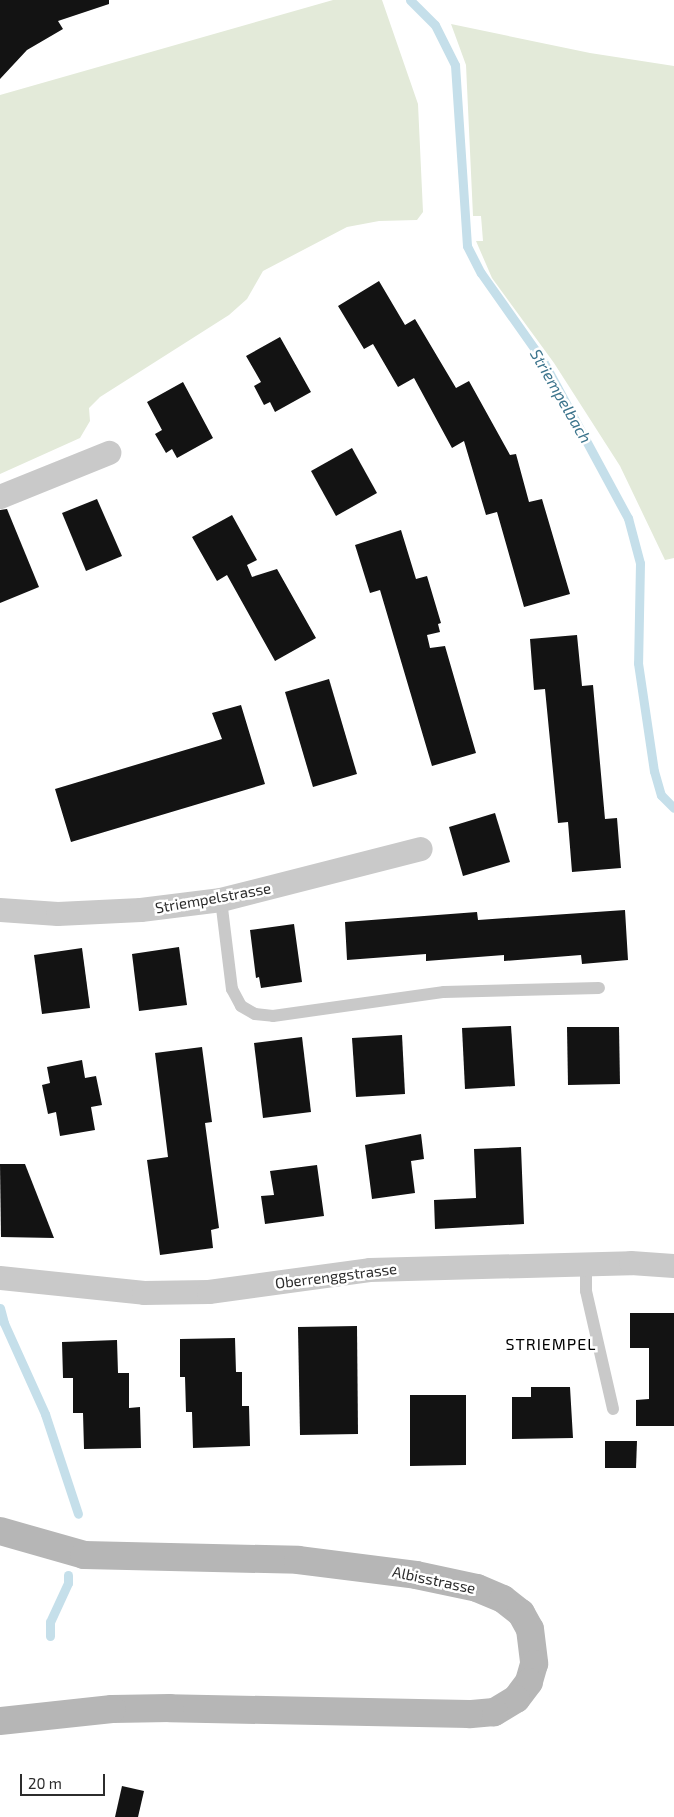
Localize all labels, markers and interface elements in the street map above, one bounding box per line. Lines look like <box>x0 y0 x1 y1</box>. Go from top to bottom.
water label: Striempelbach <box>526 345 596 447</box>
street label: Striempelstrasse <box>154 879 272 917</box>
street label: Oberrenggstrasse <box>274 1260 398 1292</box>
district label: STRIEMPEL <box>504 1334 598 1354</box>
street label: Albisstrasse <box>391 1562 477 1598</box>
scale bar <box>22 1764 108 1796</box>
text: 20 m <box>28 1774 62 1792</box>

